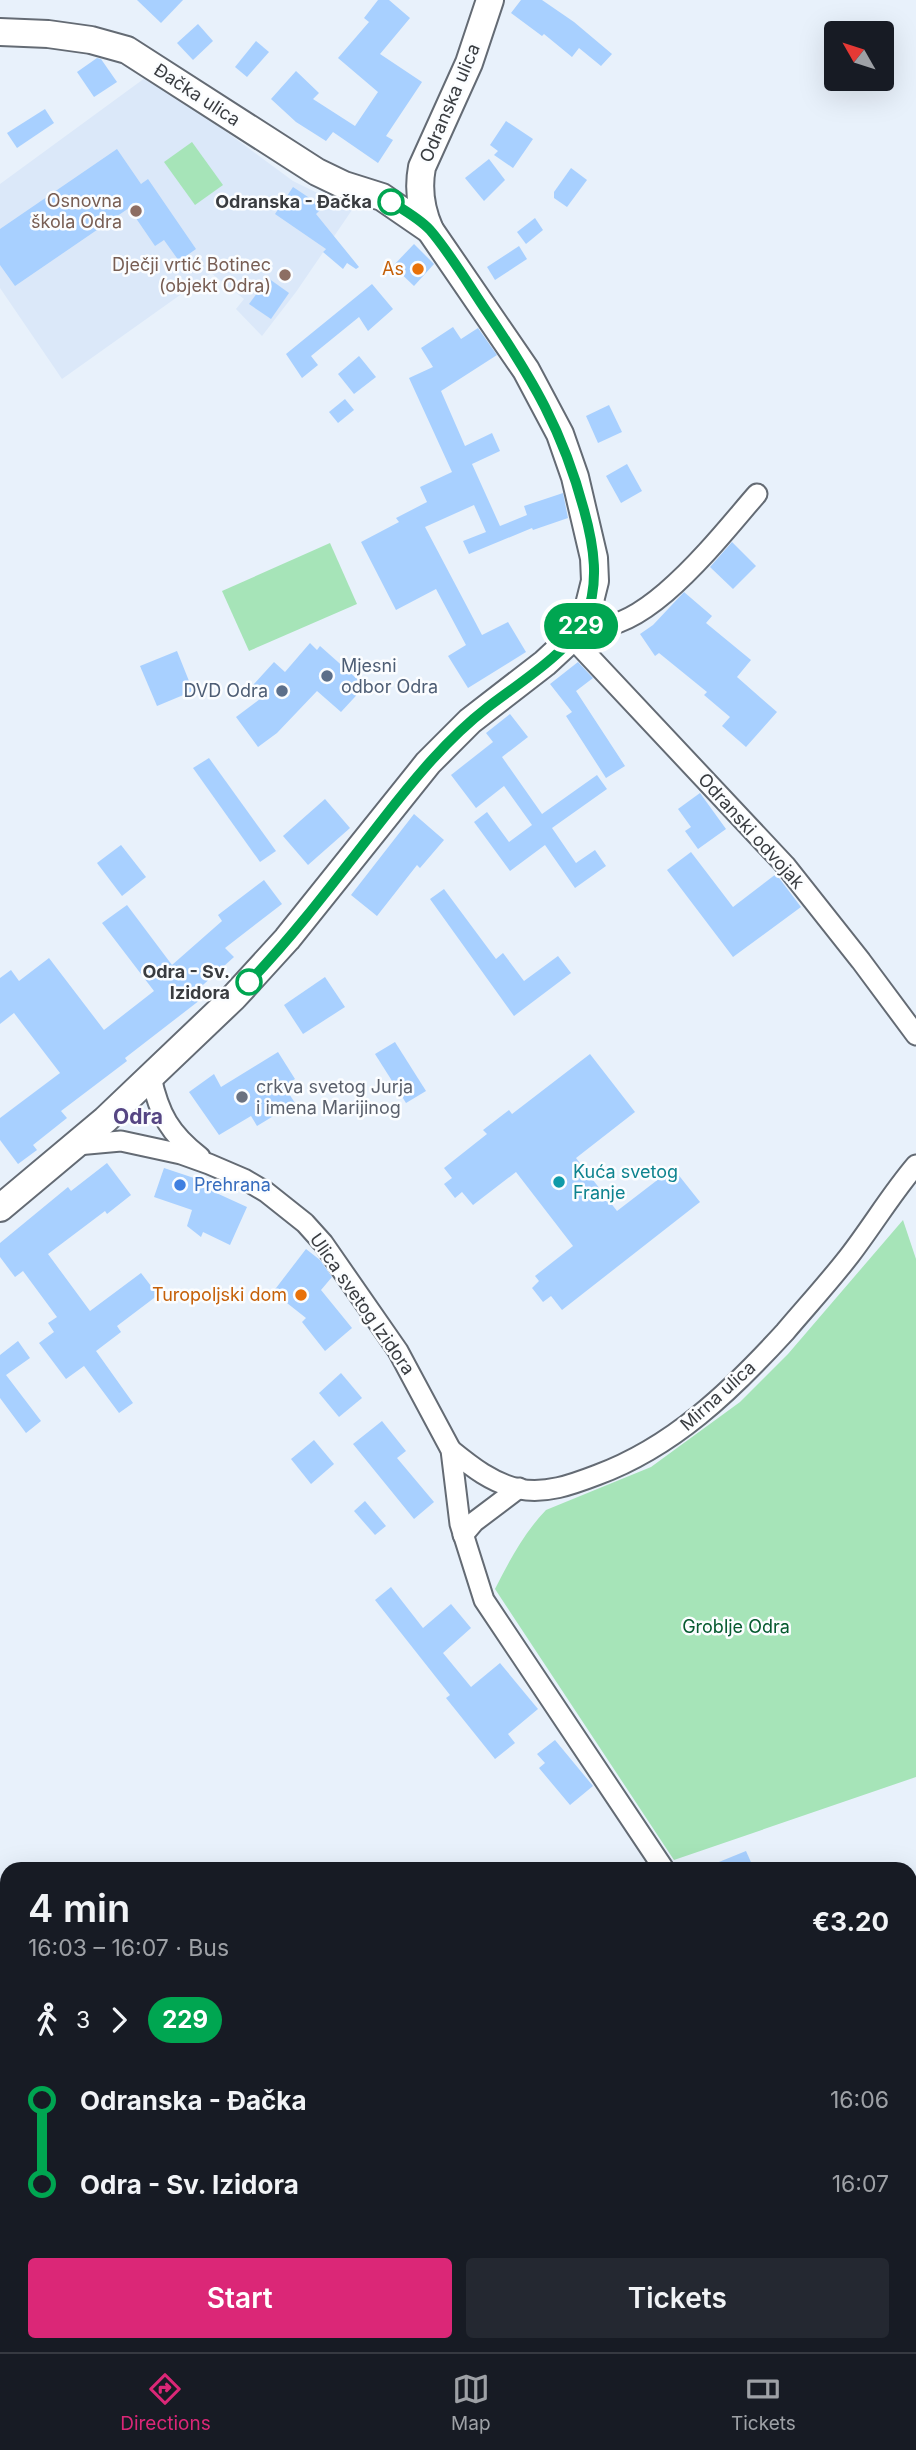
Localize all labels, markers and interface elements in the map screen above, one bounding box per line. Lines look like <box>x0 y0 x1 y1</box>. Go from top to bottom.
north arrow <box>824 21 894 91</box>
map controls <box>824 21 894 91</box>
street label: Odranska ulica <box>415 40 484 165</box>
street label: Đačka ulica <box>150 59 244 130</box>
marker: Odranska - Đačka <box>378 189 404 215</box>
place label: Osnovna škola Odra <box>31 190 122 232</box>
place label: Odranska - Đačka <box>215 191 372 212</box>
marker: Osnovna škola Odra <box>128 203 144 219</box>
place label: Dječji vrtić Botinec (objekt Odra) <box>112 254 271 296</box>
place label: As <box>382 258 404 279</box>
marker: As <box>410 261 426 277</box>
marker: Dječji vrtić Botinec (objekt Odra) <box>277 267 293 283</box>
line badge: 229 <box>541 603 621 649</box>
text: 229 <box>558 611 604 640</box>
place label: Mjesni odbor Odra <box>341 655 438 697</box>
marker: Mjesni odbor Odra <box>319 668 335 684</box>
place label: DVD Odra <box>183 680 268 701</box>
marker: DVD Odra <box>274 683 290 699</box>
street label: Odranski odvojak <box>694 769 809 893</box>
place label: Odra - Sv. Izidora <box>142 961 230 1003</box>
marker: Odra - Sv. Izidora <box>236 969 262 995</box>
place label: crkva svetog Jurja i imena Marijinog <box>256 1076 413 1118</box>
marker: crkva svetog Jurja i imena Marijinog <box>234 1089 250 1105</box>
district label: Odra <box>113 1104 163 1129</box>
place label: Kuća svetog Franje <box>573 1161 678 1203</box>
place label: Prehrana <box>194 1174 271 1195</box>
marker: Kuća svetog Franje <box>551 1174 567 1190</box>
marker: Prehrana <box>172 1177 188 1193</box>
street label: Ulica svetog Izidora <box>306 1229 419 1379</box>
place label: Turopoljski dom <box>152 1284 287 1305</box>
marker: Turopoljski dom <box>293 1287 309 1303</box>
street label: Mirna ulica <box>676 1357 759 1435</box>
park label: Groblje Odra <box>682 1616 790 1637</box>
text: 4 min <box>28 1885 130 1931</box>
text: €3.20 <box>812 1906 889 1937</box>
text: 16:03 – 16:07 · Bus <box>28 1934 229 1962</box>
icon: walk <box>28 2001 66 2039</box>
icon: forward <box>100 2001 138 2039</box>
text: 229 <box>162 2005 208 2034</box>
text: 3 <box>76 2006 90 2034</box>
text: Odranska - Đačka <box>80 2085 307 2116</box>
text: 16:06 <box>830 2086 889 2114</box>
text: Odra - Sv. Izidora <box>80 2169 299 2200</box>
text: 16:07 <box>832 2170 889 2198</box>
button: Start <box>28 2258 452 2338</box>
button: Tickets <box>466 2258 889 2338</box>
tab: Directions <box>120 2370 211 2435</box>
tab: Map <box>451 2370 491 2435</box>
tab: Tickets <box>731 2370 796 2435</box>

